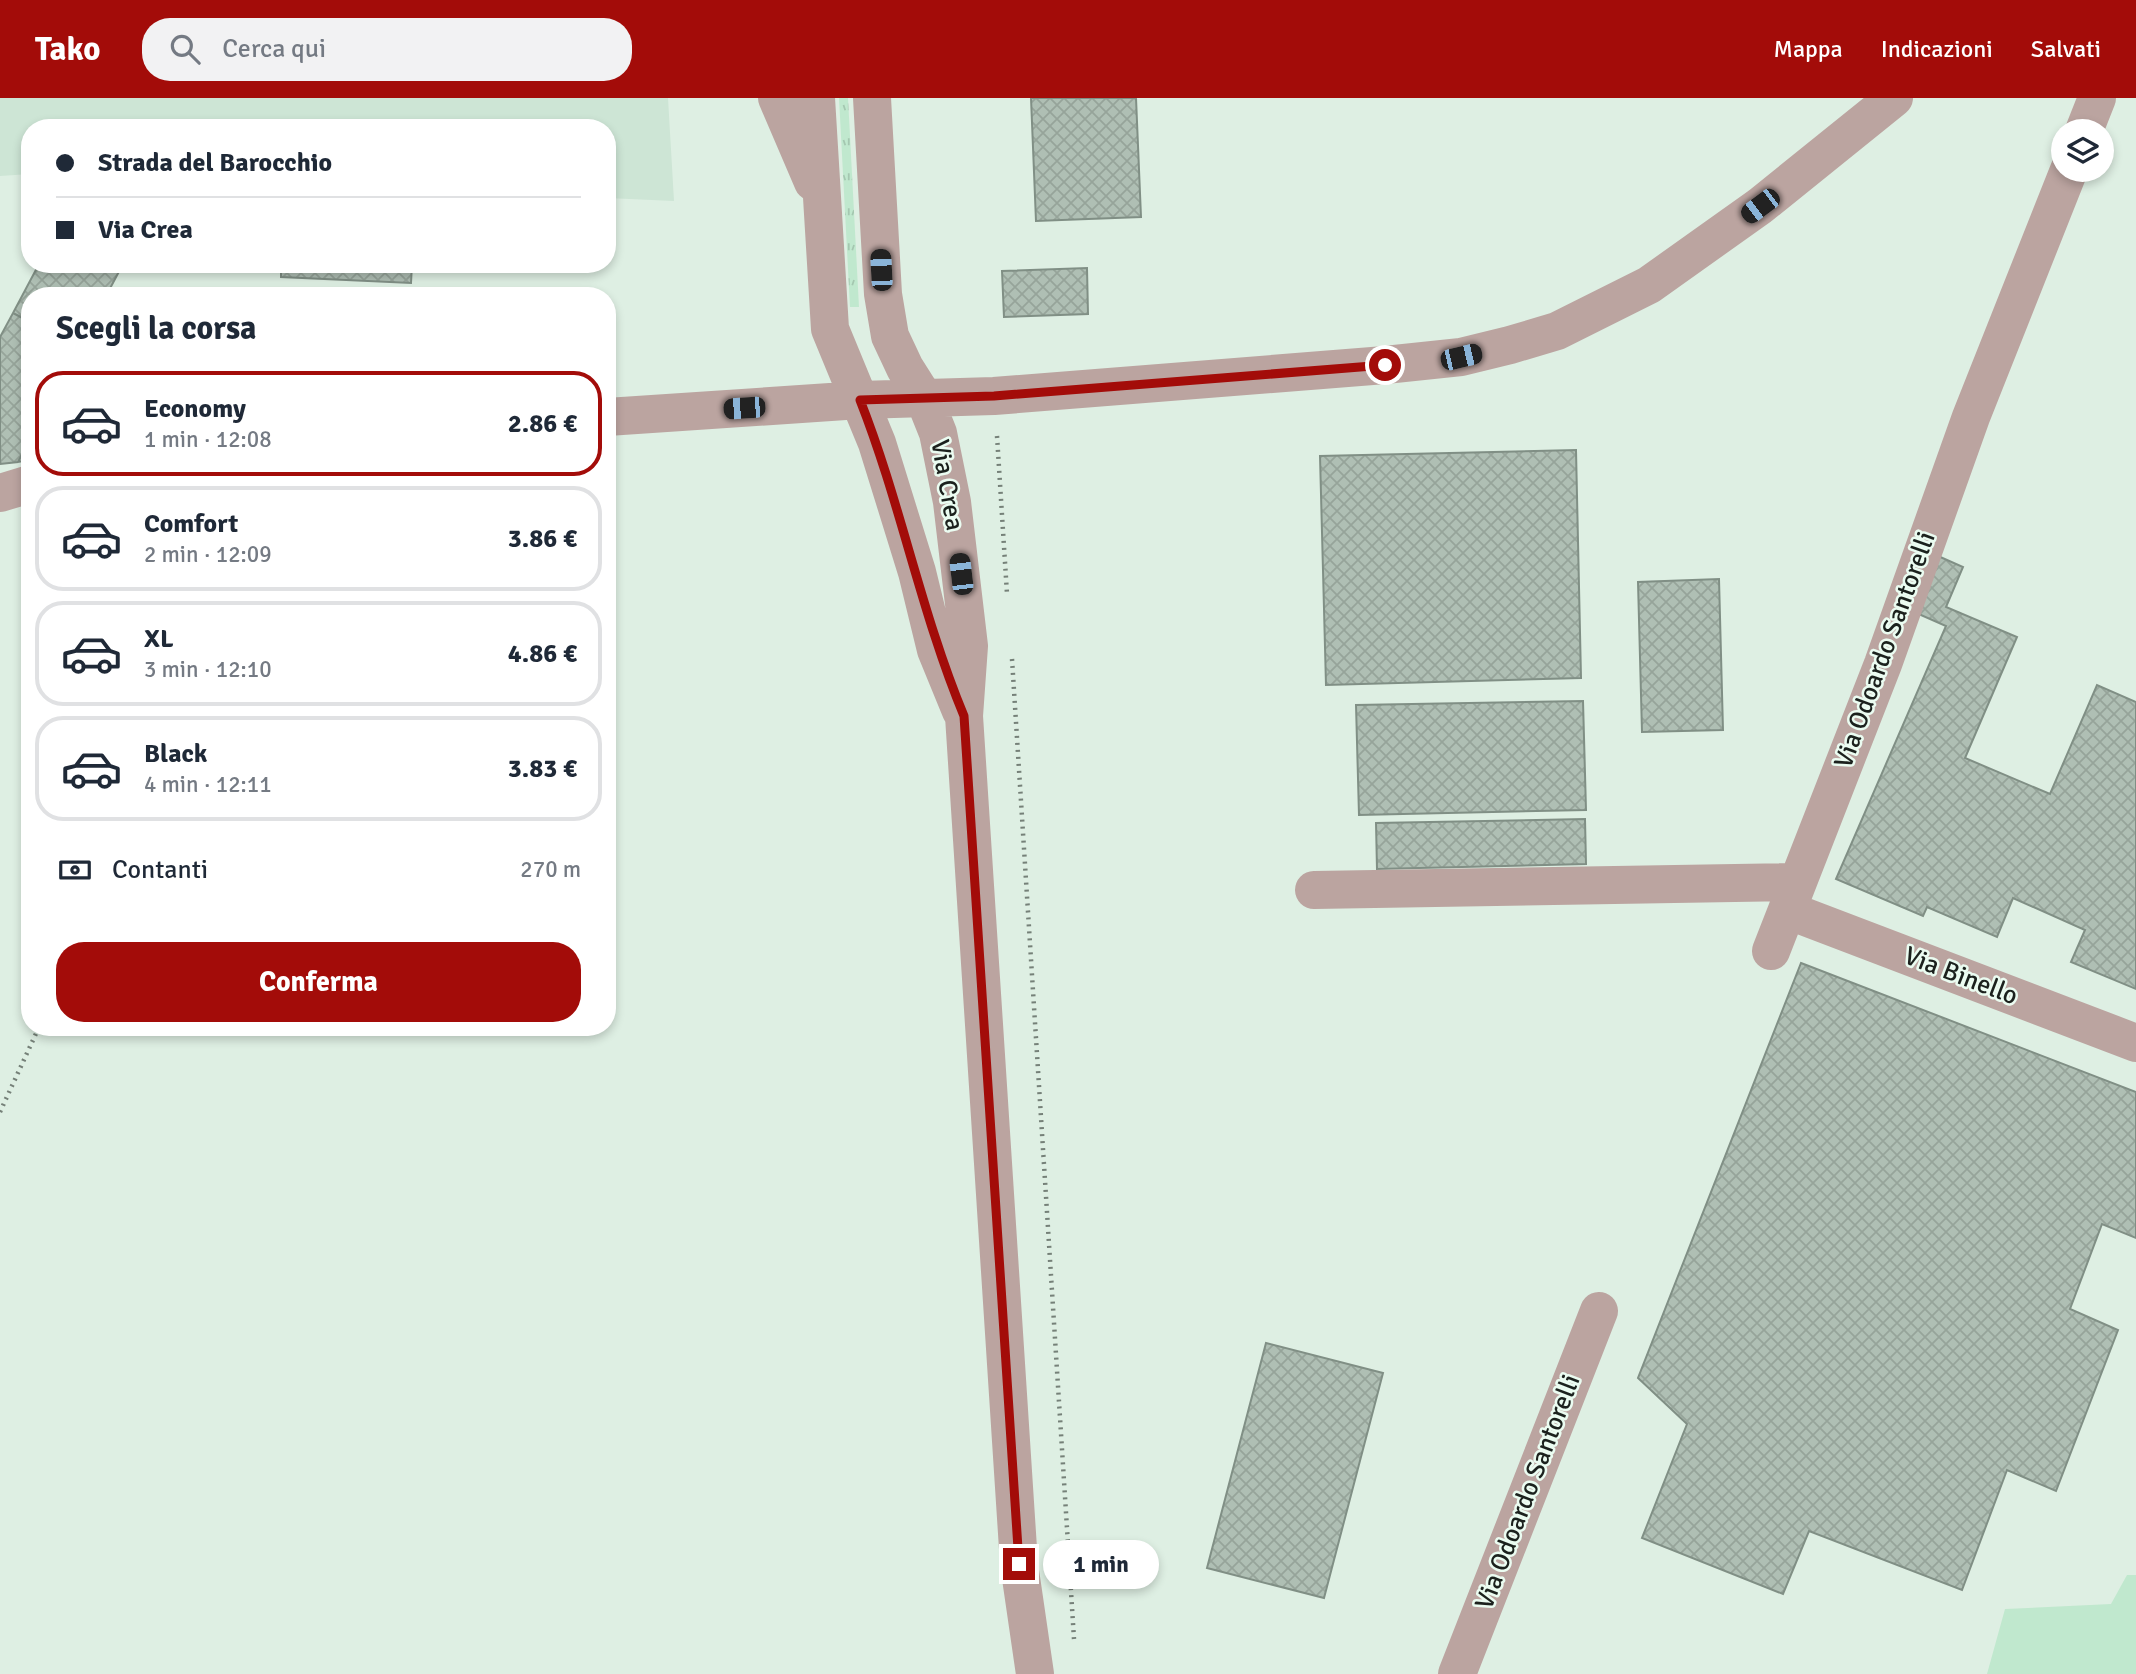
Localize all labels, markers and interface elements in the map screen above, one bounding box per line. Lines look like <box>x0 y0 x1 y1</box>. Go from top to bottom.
search box <box>142 18 632 81</box>
text: Tako <box>35 29 100 70</box>
icon: search <box>166 30 204 68</box>
text: Cerca qui <box>222 33 326 65</box>
text: Mappa <box>1774 34 1843 64</box>
text: Indicazioni <box>1881 34 1993 64</box>
text: Salvati <box>2031 34 2101 64</box>
map controls <box>2051 119 2114 182</box>
button: layers <box>2051 119 2114 182</box>
text: Strada del Barocchio <box>98 147 332 179</box>
car <box>1737 185 1784 227</box>
text: Via Crea <box>98 214 193 246</box>
car <box>870 248 893 292</box>
text: Scegli la corsa <box>56 309 257 348</box>
car <box>1439 342 1484 372</box>
route start <box>1369 349 1401 381</box>
icon: car <box>60 392 123 455</box>
text: Economy <box>144 393 246 425</box>
car <box>723 396 766 420</box>
text: 2.86 € <box>508 408 577 440</box>
text: 1 min · 12:08 <box>144 425 272 454</box>
street label: Via Crea <box>923 437 971 533</box>
icon: car <box>60 507 123 570</box>
text: Comfort <box>144 508 238 540</box>
text: 3.86 € <box>508 523 577 555</box>
street label: Via Odoardo Santorelli <box>1827 528 1943 772</box>
text: 2 min · 12:09 <box>144 540 272 569</box>
car <box>949 552 974 596</box>
icon: car <box>60 622 123 685</box>
text: XL <box>144 623 174 655</box>
text: 4.86 € <box>508 638 577 670</box>
text: 3 min · 12:10 <box>144 655 272 684</box>
icon: car <box>60 737 123 800</box>
text: Black <box>144 738 207 770</box>
text: 3.83 € <box>508 753 577 785</box>
text: 4 min · 12:11 <box>144 770 272 799</box>
icon: cash <box>56 851 94 889</box>
text: Contanti <box>112 854 208 886</box>
text: 270 m <box>520 855 581 884</box>
street label: Via Binello <box>1900 940 2022 1012</box>
button: Conferma <box>56 942 581 1022</box>
street label: Via Odoardo Santorelli <box>1468 1370 1588 1614</box>
callout: 1 min <box>1044 1540 1159 1588</box>
route end <box>1003 1548 1035 1580</box>
text: 1 min <box>1073 1550 1129 1579</box>

